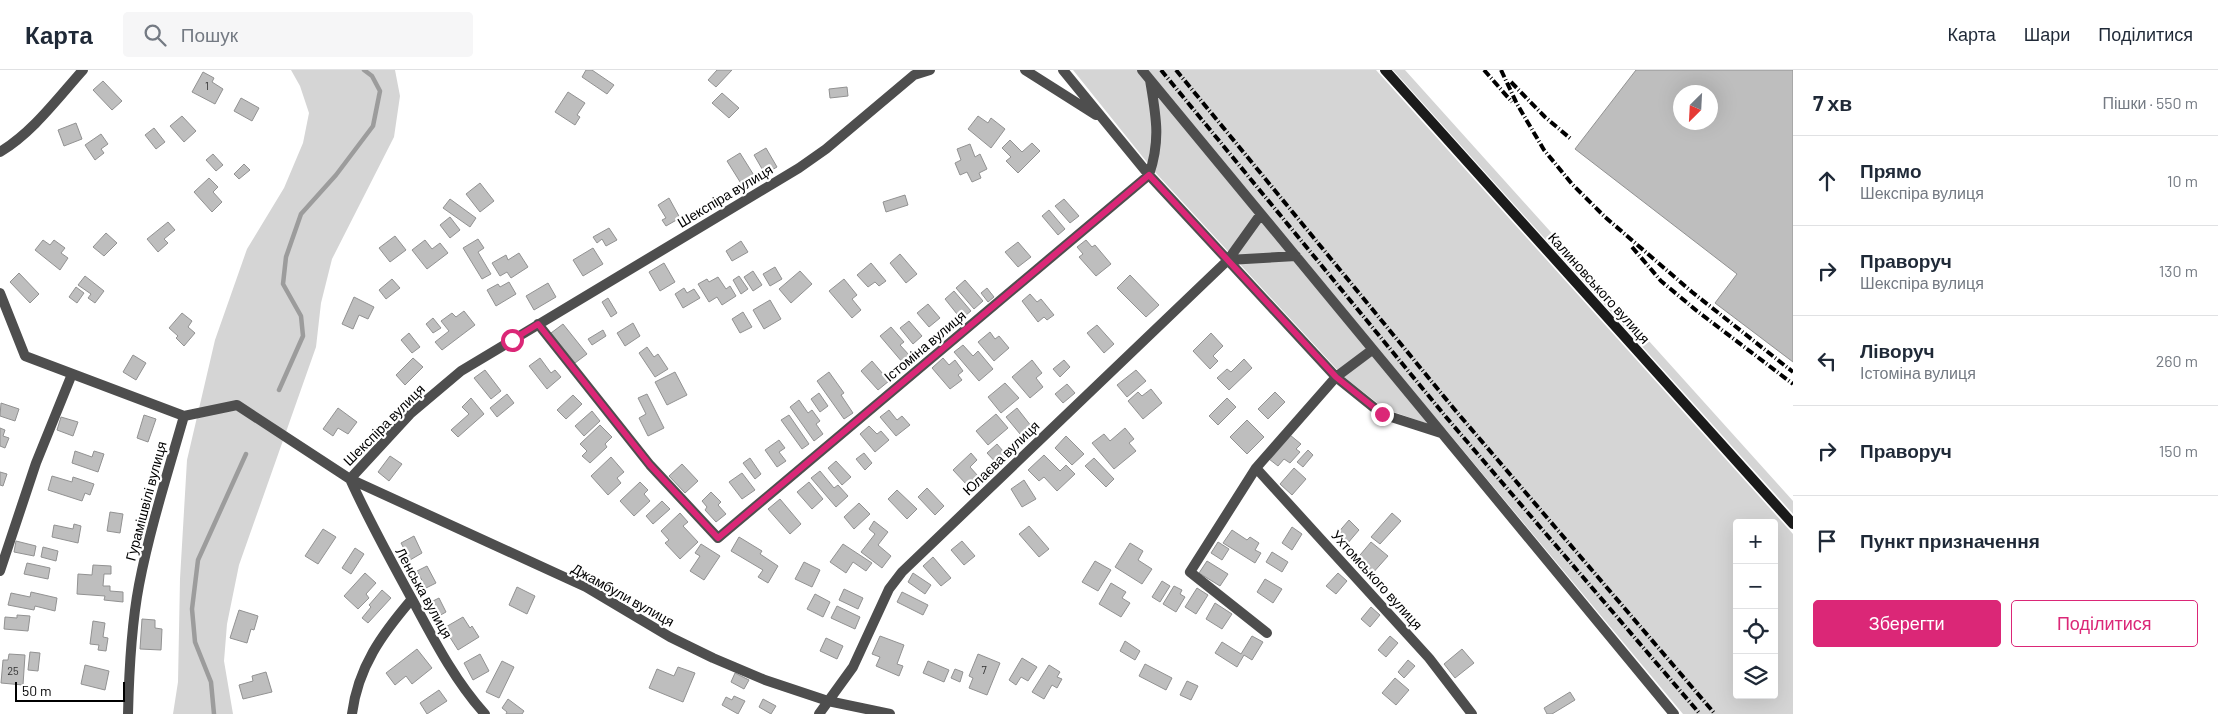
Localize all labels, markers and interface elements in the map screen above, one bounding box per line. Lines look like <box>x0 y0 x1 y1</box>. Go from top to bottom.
search box <box>123 12 473 57</box>
text: Карта <box>25 20 93 49</box>
icon: search <box>141 21 169 49</box>
text: Пошук <box>181 23 238 46</box>
text: Карта <box>1948 23 1996 45</box>
text: Шари <box>2024 23 2070 45</box>
text: Поділитися <box>2098 23 2193 45</box>
house number: 1 <box>205 79 209 92</box>
north arrow <box>1673 85 1718 130</box>
text: 7 хв <box>1813 90 1852 115</box>
text: Пішки · 550 m <box>2102 93 2198 112</box>
text: Прямо <box>1860 159 1922 182</box>
street label: Шекспіра вулиця <box>674 160 776 231</box>
icon: ahead <box>1813 167 1841 195</box>
text: 10 m <box>2167 171 2198 190</box>
text: Шекспіра вулиця <box>1860 183 1984 202</box>
street label: Калиновського вулиця <box>1545 229 1654 347</box>
text: Праворуч <box>1860 249 1952 272</box>
icon: right <box>1813 257 1841 285</box>
text: 130 m <box>2159 261 2198 280</box>
text: Шекспіра вулиця <box>1860 273 1984 292</box>
street label: Істоміна вулиця <box>880 307 969 385</box>
route start <box>501 329 524 352</box>
text: Ліворуч <box>1860 339 1935 362</box>
icon: left <box>1813 347 1841 375</box>
text: 260 m <box>2156 351 2198 370</box>
text: Істоміна вулиця <box>1860 363 1976 382</box>
street label: Шекспіра вулиця <box>339 380 428 469</box>
route end <box>1371 403 1394 426</box>
street label: Юлаєва вулиця <box>959 417 1042 498</box>
icon: right <box>1813 437 1841 465</box>
street label: Гурамішвілі вулиця <box>121 439 170 563</box>
text: Праворуч <box>1860 439 1952 462</box>
text: 150 m <box>2159 441 2198 460</box>
map controls <box>1733 519 1778 699</box>
button: + <box>1733 519 1778 564</box>
street label: Ухтомського вулиця <box>1328 526 1426 633</box>
icon: arrive <box>1813 527 1841 555</box>
text: Пункт призначення <box>1860 529 2040 552</box>
street label: Ленська вулиця <box>392 544 456 641</box>
street label: Джамбули вулиця <box>569 559 678 630</box>
button: − <box>1733 564 1778 609</box>
button: Зберегти <box>1813 600 2001 647</box>
button: Поділитися <box>2011 600 2198 647</box>
button: locate <box>1733 609 1778 654</box>
button: layers <box>1733 654 1778 699</box>
house number: 7 <box>981 663 987 676</box>
house number: 25 <box>7 664 19 677</box>
scale bar <box>15 679 125 702</box>
text: 50 m <box>22 682 51 699</box>

